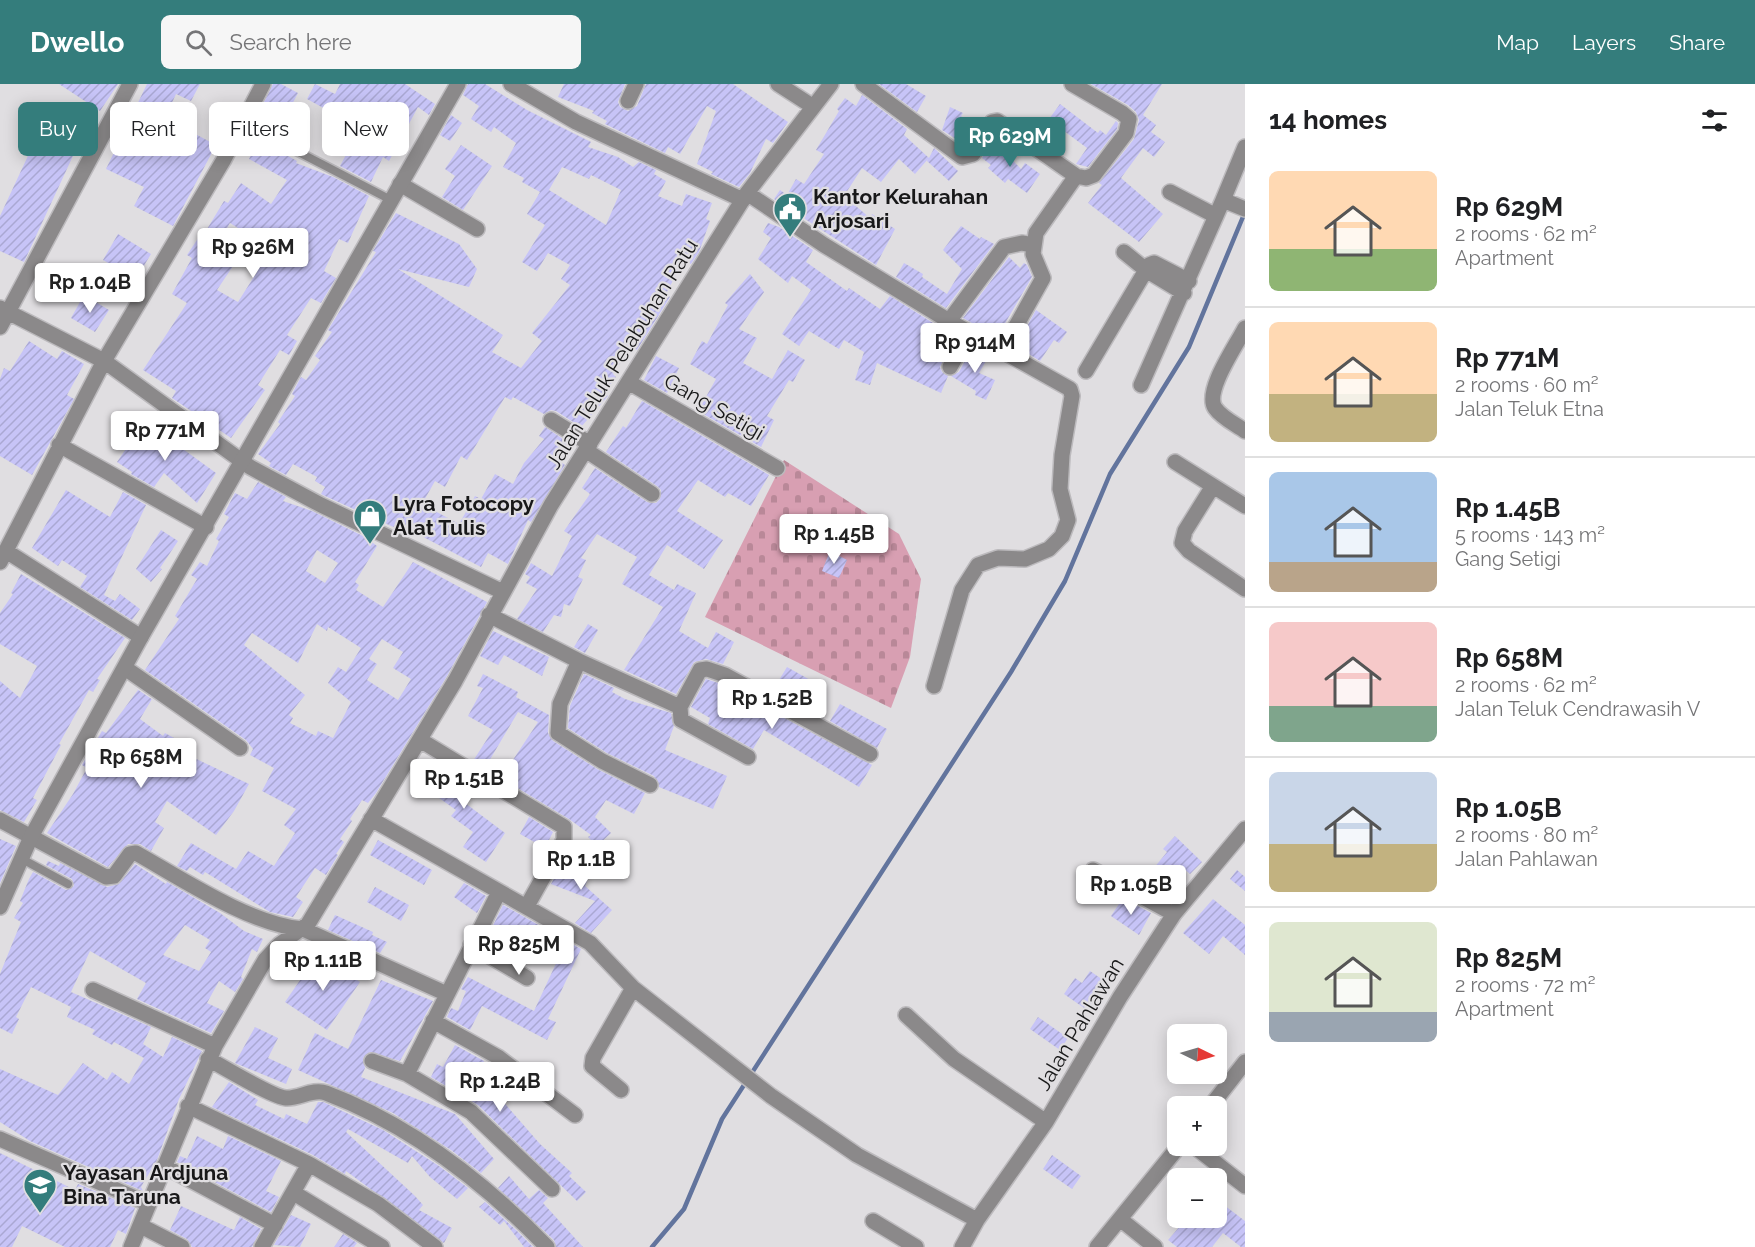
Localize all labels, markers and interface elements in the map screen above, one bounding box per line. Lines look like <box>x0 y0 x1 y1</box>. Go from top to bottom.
search box <box>161 15 581 69</box>
text: Dwello <box>30 26 125 59</box>
icon: search <box>182 26 215 59</box>
text: Search here <box>230 29 352 55</box>
text: Map <box>1496 30 1539 55</box>
text: Layers <box>1572 30 1636 55</box>
text: Share <box>1669 30 1725 55</box>
chip: Buy <box>18 102 98 156</box>
chip: Rent <box>110 102 197 156</box>
chip: Filters <box>209 102 310 156</box>
chip: New <box>322 102 409 156</box>
icon: filters <box>1698 104 1731 137</box>
text: 14 homes <box>1269 105 1387 135</box>
pin: Rp 629M <box>955 117 1065 168</box>
text: Rp 629M <box>968 124 1052 148</box>
place label: Kantor Kelurahan Arjosari <box>813 184 988 233</box>
public building icon: Kantor Kelurahan Arjosari <box>772 191 808 238</box>
text: Rp 629M <box>1455 192 1563 222</box>
icon: home <box>1317 195 1389 267</box>
text: 2 rooms · 62 m² <box>1455 222 1597 246</box>
pin: Rp 926M <box>198 228 308 279</box>
street label: Jalan Teluk Pelabuhan Ratu <box>540 234 703 473</box>
text: Rp 926M <box>211 235 295 259</box>
text: Apartment <box>1455 246 1554 270</box>
pin: Rp 1.04B <box>28 263 152 314</box>
text: Rp 1.04B <box>49 270 131 294</box>
pin: Rp 914M <box>920 323 1030 374</box>
text: Rp 914M <box>934 330 1016 354</box>
text: Rp 771M <box>1455 343 1560 373</box>
icon: home <box>1317 346 1389 418</box>
street label: Gang Setigi <box>660 368 769 445</box>
text: 2 rooms · 60 m² <box>1455 373 1599 397</box>
text: Jalan Teluk Etna <box>1455 397 1604 421</box>
pin: Rp 771M <box>110 411 220 462</box>
text: Rp 771M <box>125 418 205 442</box>
place label: Lyra Fotocopy Alat Tulis <box>393 491 535 540</box>
text: Rp 1.45B <box>1455 493 1561 523</box>
icon: home <box>1317 496 1389 568</box>
shop icon: Lyra Fotocopy Alat Tulis <box>352 498 388 545</box>
pin: Rp 1.45B <box>772 514 896 565</box>
text: Rp 1.45B <box>793 521 875 545</box>
text: 5 rooms · 143 m² <box>1455 523 1605 547</box>
text: Gang Setigi <box>1455 547 1561 571</box>
text: Rp 658M <box>1455 643 1563 673</box>
icon: home <box>1317 646 1389 718</box>
text: 2 rooms · 62 m² <box>1455 673 1597 697</box>
pin: Rp 1.52B <box>710 679 834 730</box>
text: Rp 1.52B <box>731 686 813 710</box>
text: Jalan Teluk Cendrawasih V <box>1455 697 1700 721</box>
pin: Rp 658M <box>86 738 196 789</box>
text: Rp 658M <box>99 745 183 769</box>
pin: Rp 1.51B <box>402 759 526 810</box>
text: Rp 1.51B <box>424 766 504 790</box>
text: Rp 1.05B <box>1455 793 1562 823</box>
icon: home <box>1317 796 1389 868</box>
text: 2 rooms · 80 m² <box>1455 823 1598 847</box>
pin: Rp 1.1B <box>526 840 636 891</box>
text: Rp 1.1B <box>547 847 615 871</box>
text: Jalan Pahlawan <box>1455 847 1598 871</box>
pin: Rp 1.05B <box>1069 865 1193 916</box>
text: Rp 1.05B <box>1090 872 1172 896</box>
pin: Rp 825M <box>464 925 574 976</box>
text: Rp 825M <box>478 932 560 956</box>
pin: Rp 1.11B <box>261 941 385 992</box>
text: Rp 825M <box>1455 943 1562 973</box>
icon: home <box>1317 946 1389 1018</box>
text: Rp 1.11B <box>284 948 362 972</box>
street label: Jalan Pahlawan <box>1030 953 1129 1094</box>
text: 2 rooms · 72 m² <box>1455 973 1595 997</box>
text: Apartment <box>1455 997 1554 1021</box>
north arrow <box>1167 1024 1227 1084</box>
map controls <box>1167 1024 1227 1228</box>
pin: Rp 1.24B <box>438 1062 562 1113</box>
text: Rp 1.24B <box>459 1069 541 1093</box>
button: + <box>1167 1096 1227 1156</box>
place label: Yayasan Ardjuna Bina Taruna <box>63 1160 228 1209</box>
school or university icon: Yayasan Ardjuna Bina Taruna <box>22 1167 58 1214</box>
button: − <box>1167 1168 1227 1228</box>

